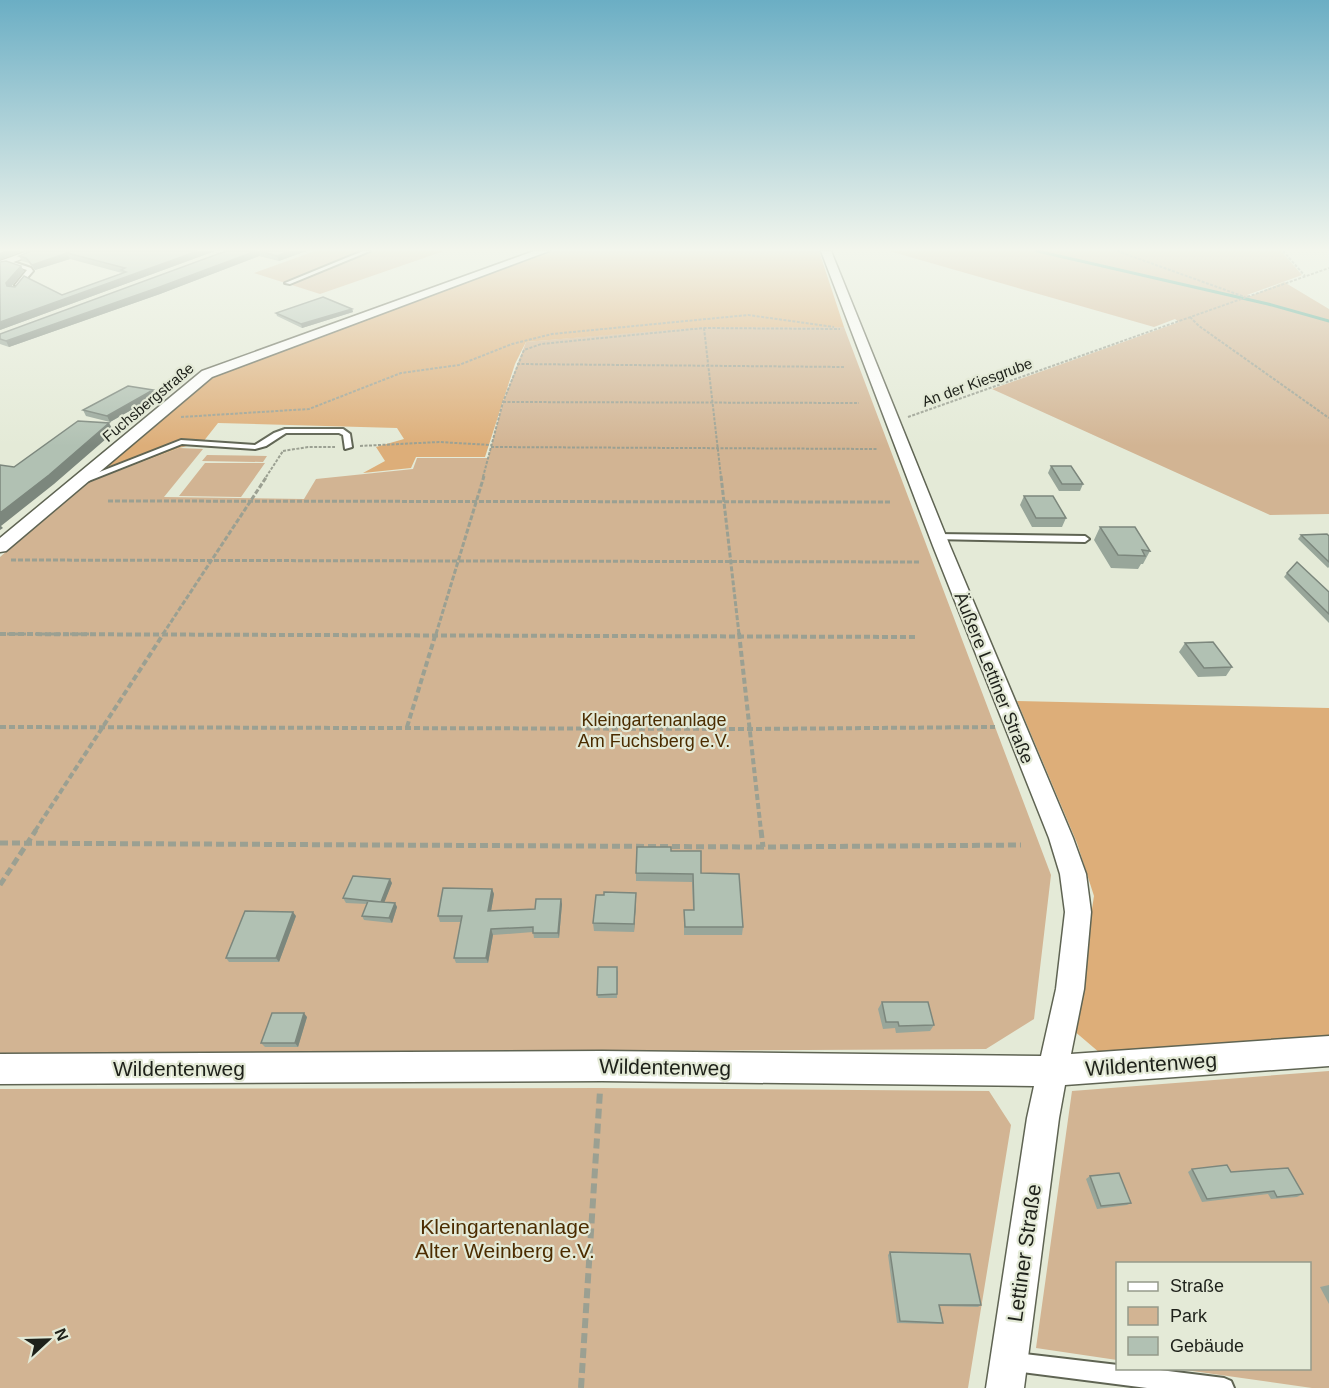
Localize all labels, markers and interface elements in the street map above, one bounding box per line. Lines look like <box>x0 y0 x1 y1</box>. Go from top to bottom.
street label: An der Kiesgrube <box>920 354 1034 410</box>
street label: Fuchsbergstraße <box>99 359 197 445</box>
street label: Äußere Lettiner Straße <box>950 589 1038 767</box>
park label: Kleingartenanlage Am Fuchsberg e.V. <box>578 710 730 751</box>
street label: Wildentenweg <box>1084 1048 1218 1080</box>
street label: Wildentenweg <box>599 1054 731 1080</box>
street label: Wildentenweg <box>113 1057 245 1080</box>
street label: Lettiner Straße <box>1003 1183 1045 1323</box>
park label: Kleingartenanlage Alter Weinberg e.V. <box>415 1215 595 1262</box>
legend <box>1116 1262 1311 1370</box>
text: Straße <box>1170 1276 1224 1296</box>
text: Park <box>1170 1306 1208 1326</box>
north arrow <box>18 1310 78 1370</box>
text: N <box>51 1326 71 1343</box>
text: Gebäude <box>1170 1336 1244 1356</box>

